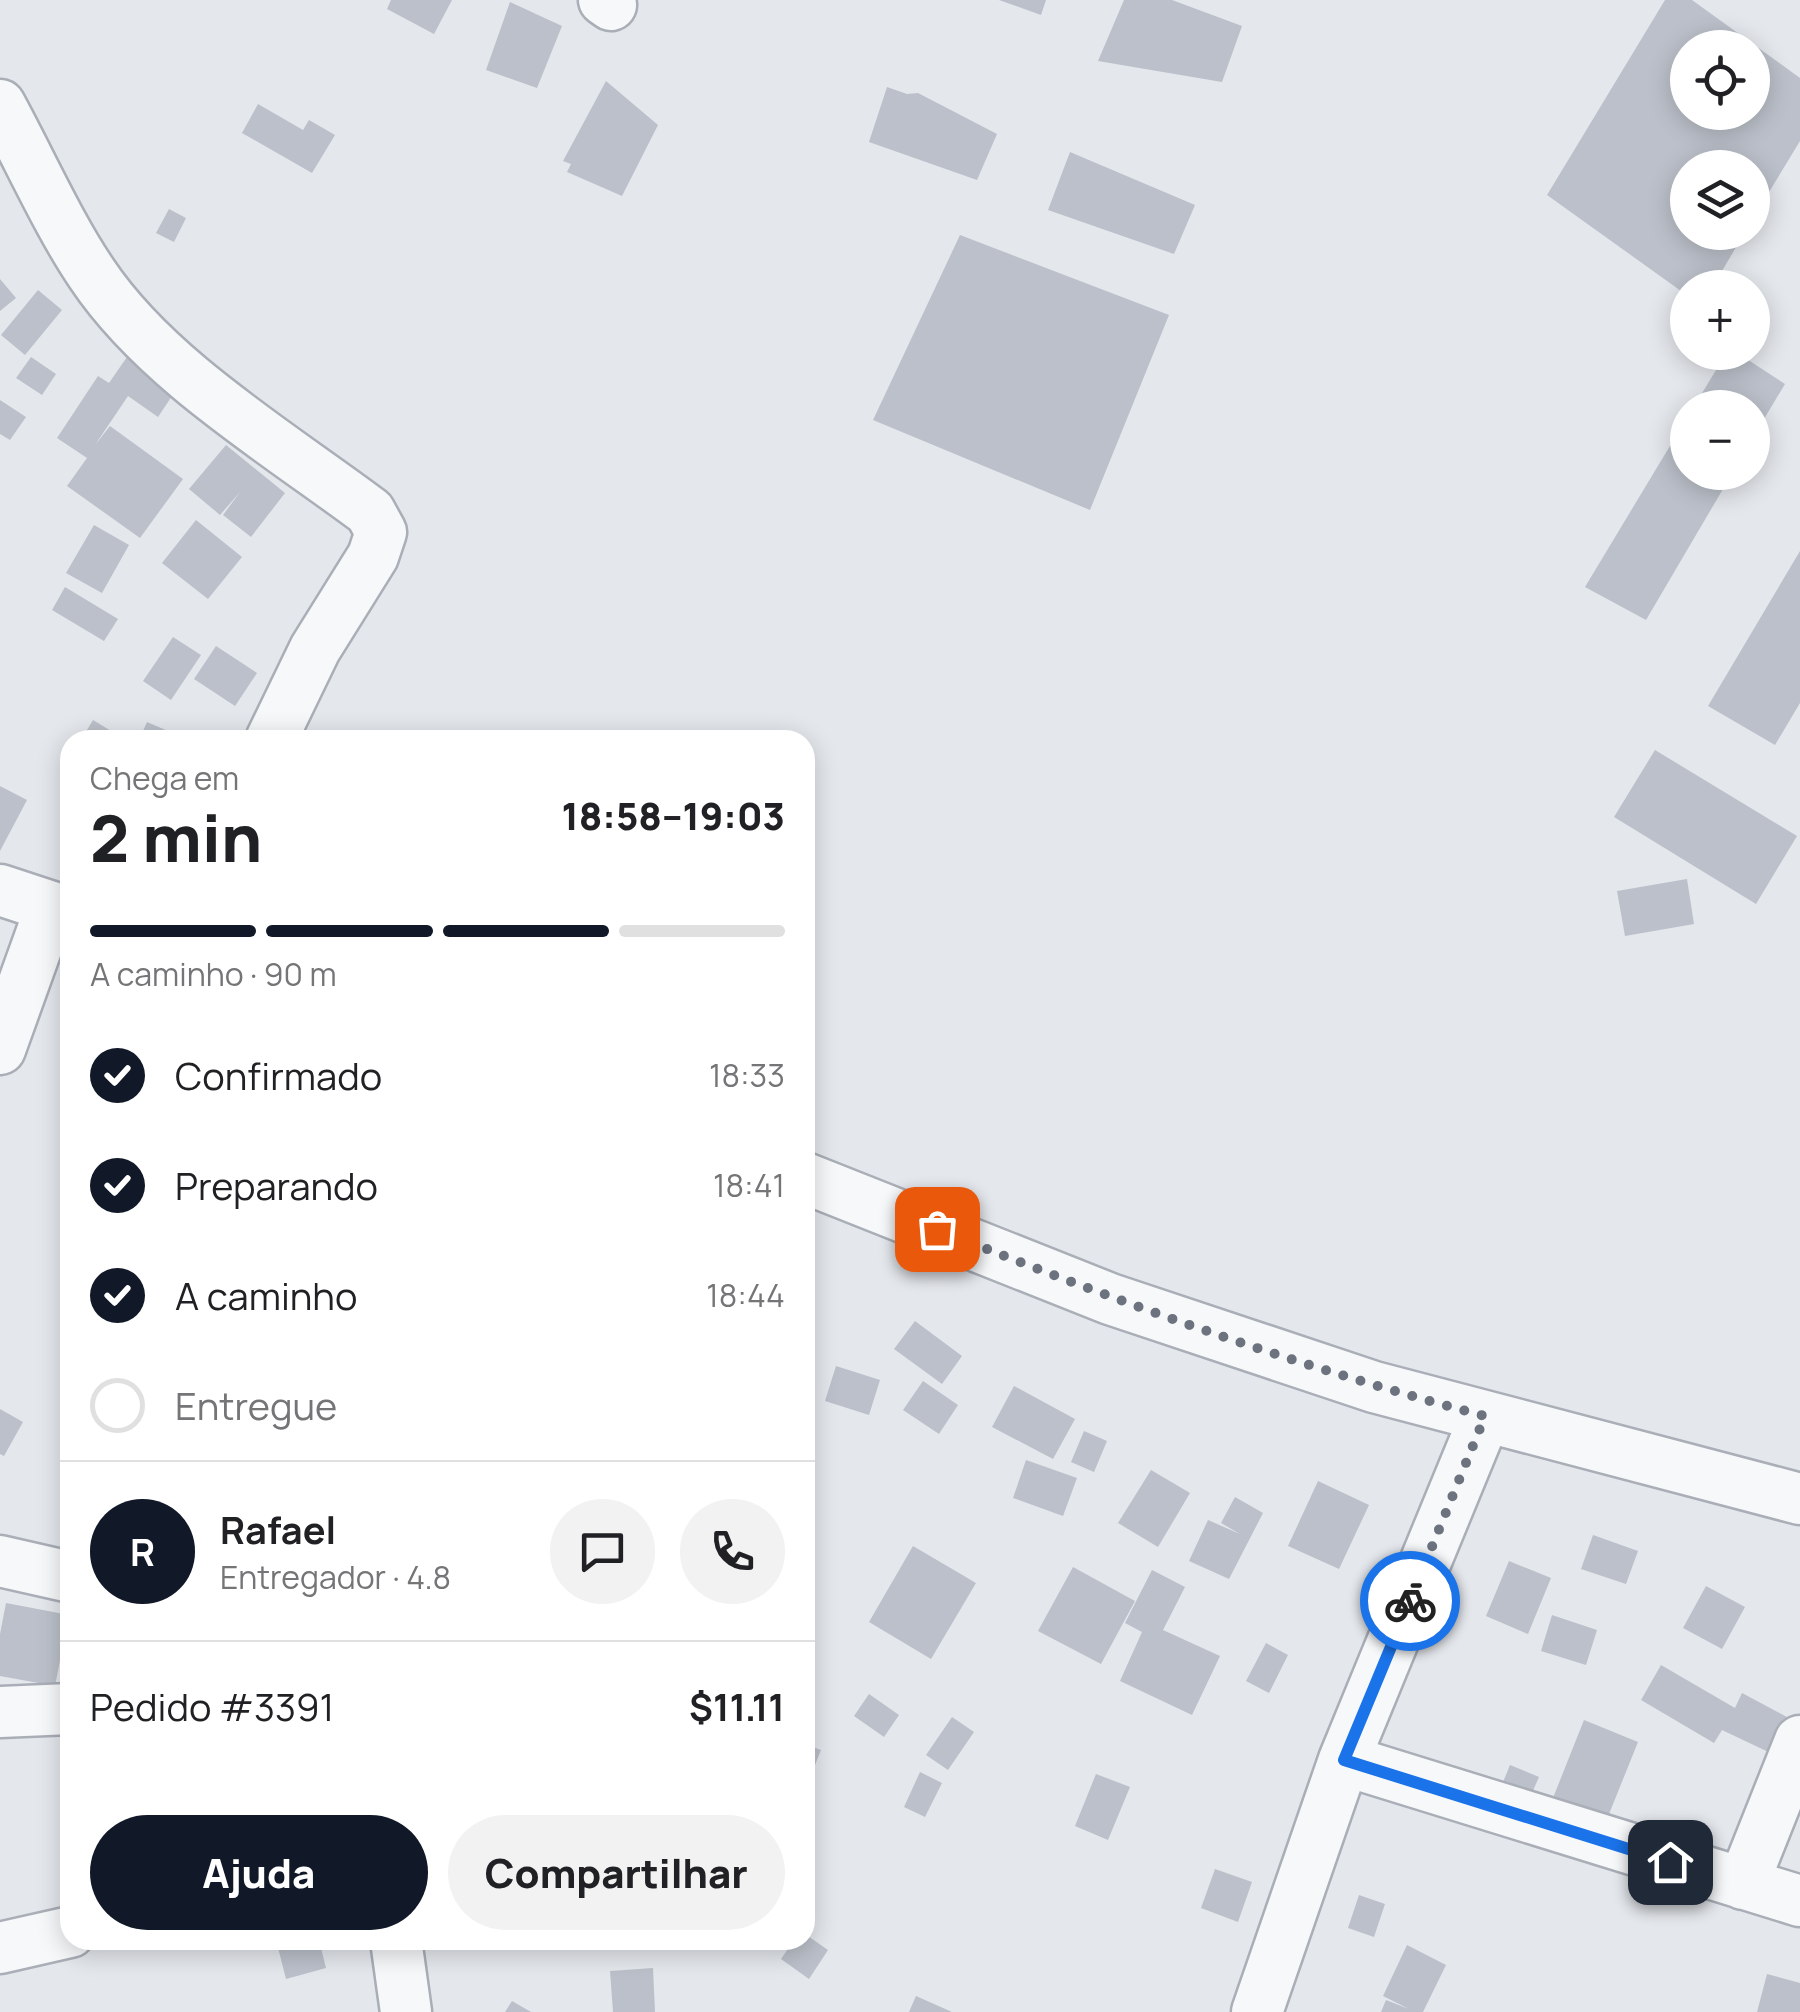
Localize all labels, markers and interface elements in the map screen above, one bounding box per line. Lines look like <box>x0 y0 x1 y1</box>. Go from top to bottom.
map controls <box>1670 30 1770 490</box>
button: locate <box>1670 30 1770 130</box>
button: layers <box>1670 150 1770 250</box>
button: + <box>1670 270 1770 370</box>
button: − <box>1670 390 1770 490</box>
text: Chega em <box>90 756 239 800</box>
text: 18:58–19:03 <box>561 789 785 841</box>
text: 2 min <box>90 793 262 882</box>
text: A caminho · 90 m <box>90 952 337 996</box>
icon: check <box>90 1048 145 1103</box>
text: Confirmado <box>175 1049 382 1101</box>
text: 18:33 <box>709 1053 785 1097</box>
icon: check <box>90 1158 145 1213</box>
text: Preparando <box>175 1159 378 1211</box>
text: 18:41 <box>713 1163 785 1207</box>
pin <box>895 1187 980 1272</box>
icon: bag <box>910 1202 965 1257</box>
icon: check <box>90 1268 145 1323</box>
text: A caminho <box>175 1269 357 1321</box>
text: 18:44 <box>706 1273 785 1317</box>
text: Entregue <box>175 1379 337 1431</box>
button: chat <box>550 1499 655 1604</box>
button: phone <box>680 1499 785 1604</box>
text: Rafael <box>220 1503 336 1555</box>
text: R <box>130 1525 155 1577</box>
courier <box>1360 1551 1460 1651</box>
text: Entregador · 4.8 <box>220 1555 451 1599</box>
icon: bike <box>1383 1574 1438 1629</box>
text: Pedido #3391 <box>90 1680 334 1732</box>
text: $11.11 <box>689 1680 785 1732</box>
button: Ajuda <box>90 1815 428 1930</box>
button: Compartilhar <box>448 1815 785 1930</box>
pin <box>1628 1820 1713 1905</box>
icon: home <box>1643 1835 1698 1890</box>

